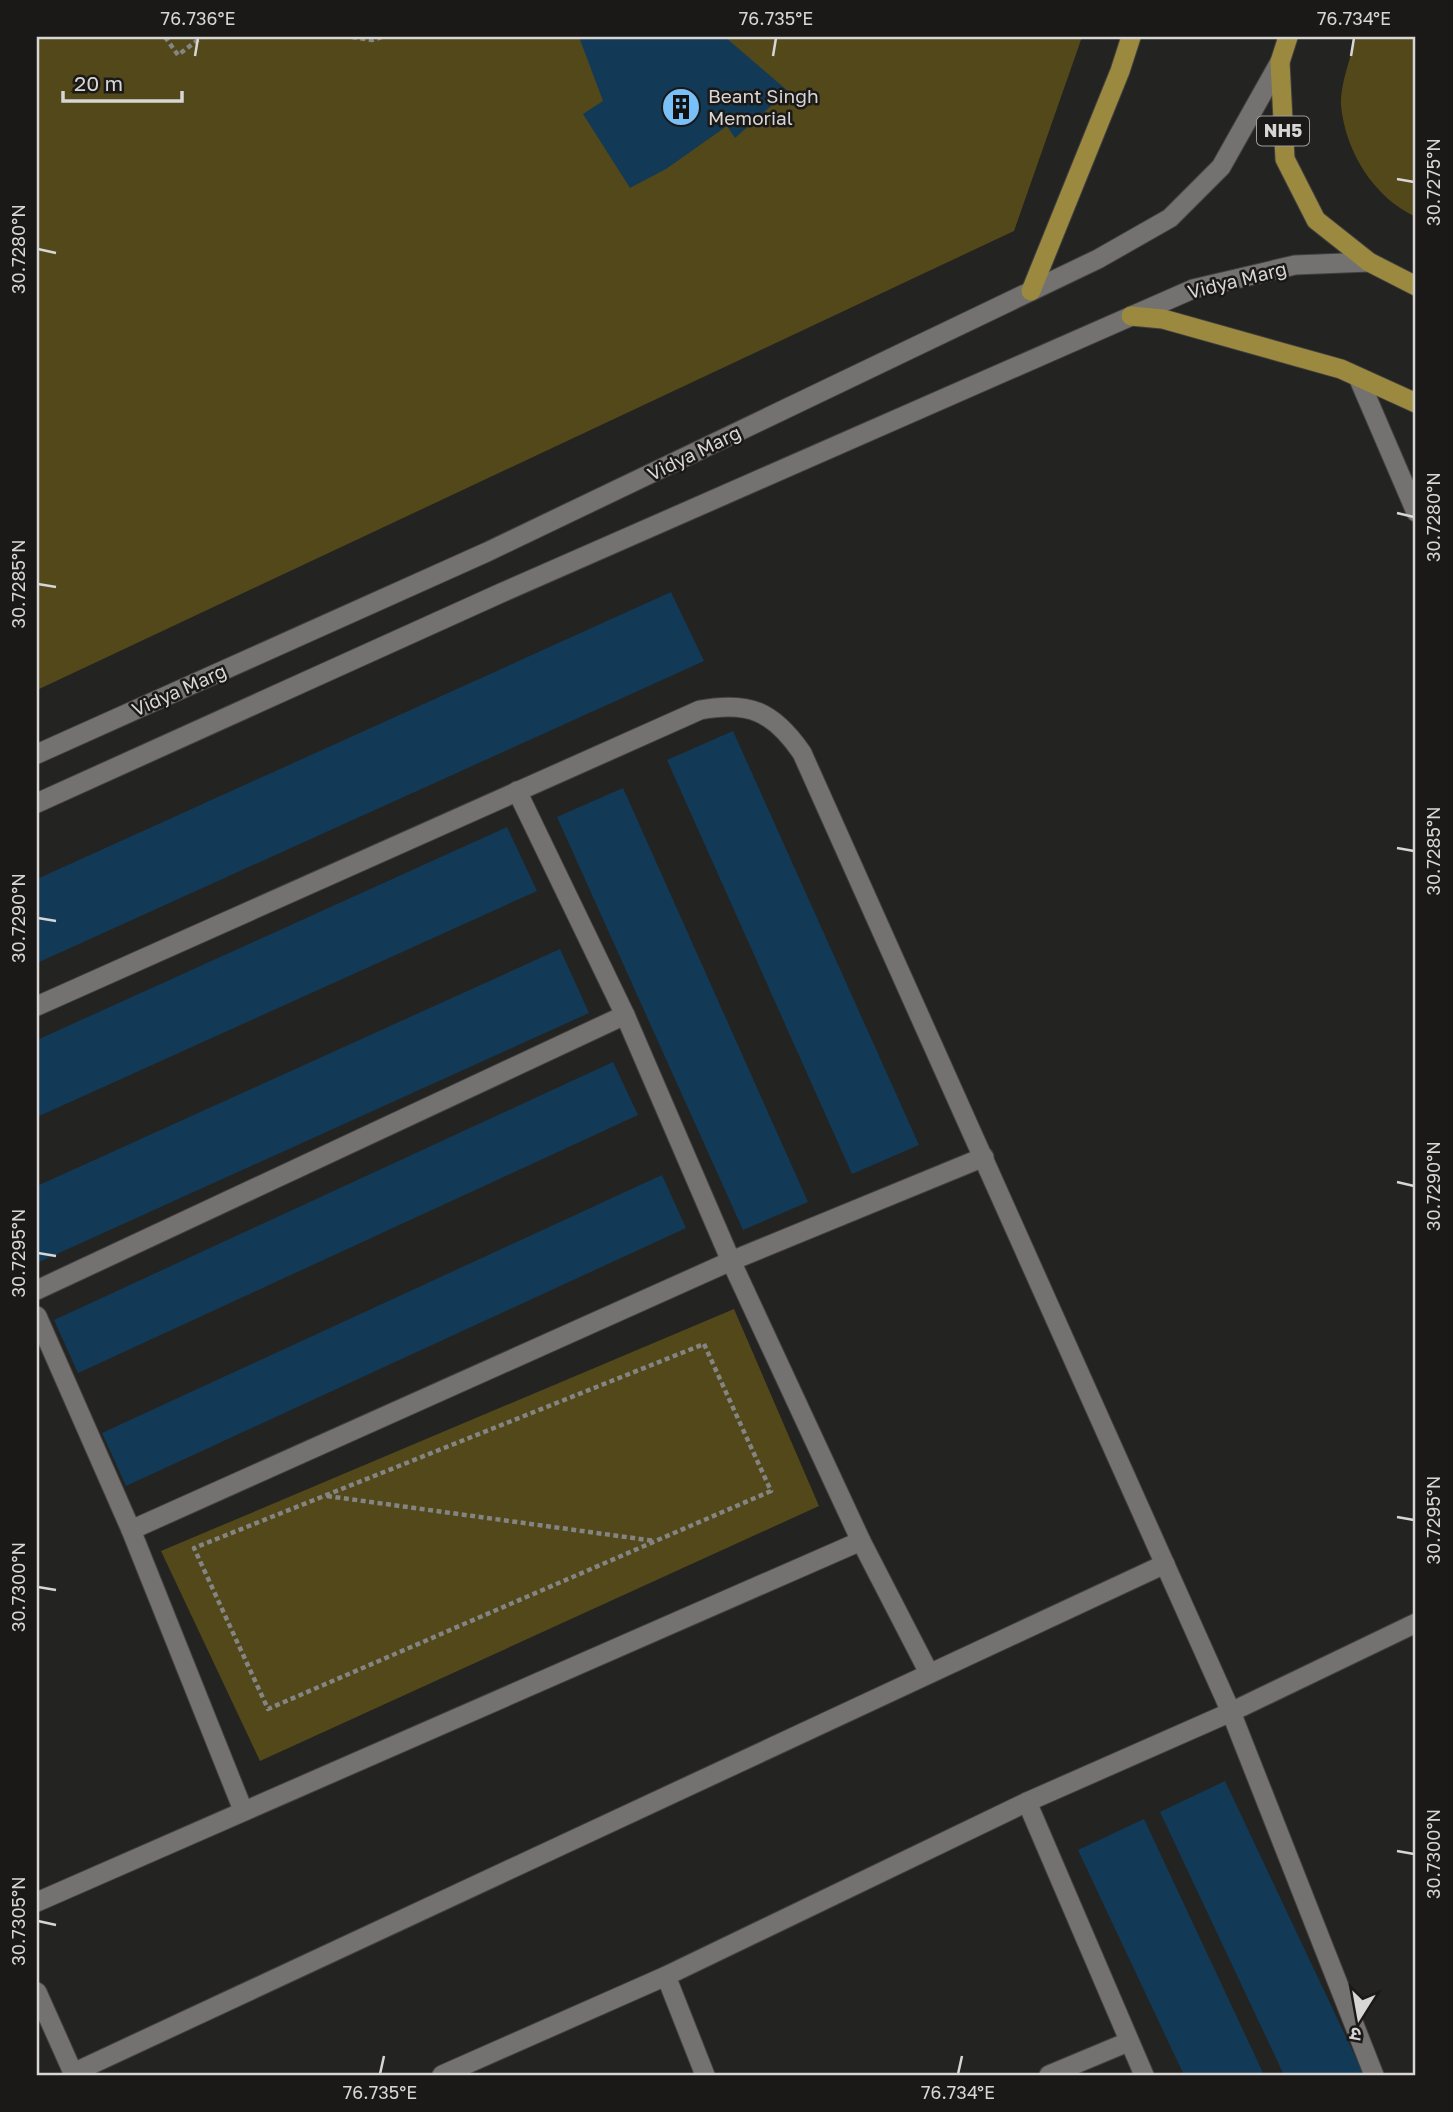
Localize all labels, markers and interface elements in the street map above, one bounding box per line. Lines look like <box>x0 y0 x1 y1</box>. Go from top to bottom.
text: 76.736°E <box>161 7 235 29</box>
text: 76.735°E <box>739 7 813 29</box>
text: 76.734°E <box>1317 7 1391 29</box>
scale bar <box>63 60 182 104</box>
text: 20 m <box>74 70 123 96</box>
place label: Beant Singh Memorial <box>708 84 819 129</box>
building icon: Beant Singh Memorial <box>660 86 702 128</box>
road number: NH5 <box>1257 116 1309 146</box>
text: 30.7275°N <box>1422 138 1444 226</box>
text: 30.7280°N <box>7 204 29 294</box>
street label: Vidya Marg <box>1185 256 1289 303</box>
street label: Vidya Marg <box>643 420 744 485</box>
text: 30.7280°N <box>1422 472 1444 562</box>
text: 30.7285°N <box>7 539 29 629</box>
street label: Vidya Marg <box>128 658 230 721</box>
text: 30.7285°N <box>1422 806 1444 896</box>
text: 30.7290°N <box>7 873 29 963</box>
text: 30.7290°N <box>1422 1141 1444 1231</box>
text: 30.7295°N <box>7 1208 29 1298</box>
text: 30.7295°N <box>1422 1475 1444 1565</box>
text: 30.7300°N <box>7 1542 29 1632</box>
text: 30.7300°N <box>1422 1809 1444 1899</box>
text: 30.7305°N <box>7 1876 29 1966</box>
north arrow <box>1324 1982 1394 2052</box>
text: उ <box>1347 2023 1363 2048</box>
text: 76.735°E <box>343 2081 417 2103</box>
text: 76.734°E <box>921 2081 995 2103</box>

